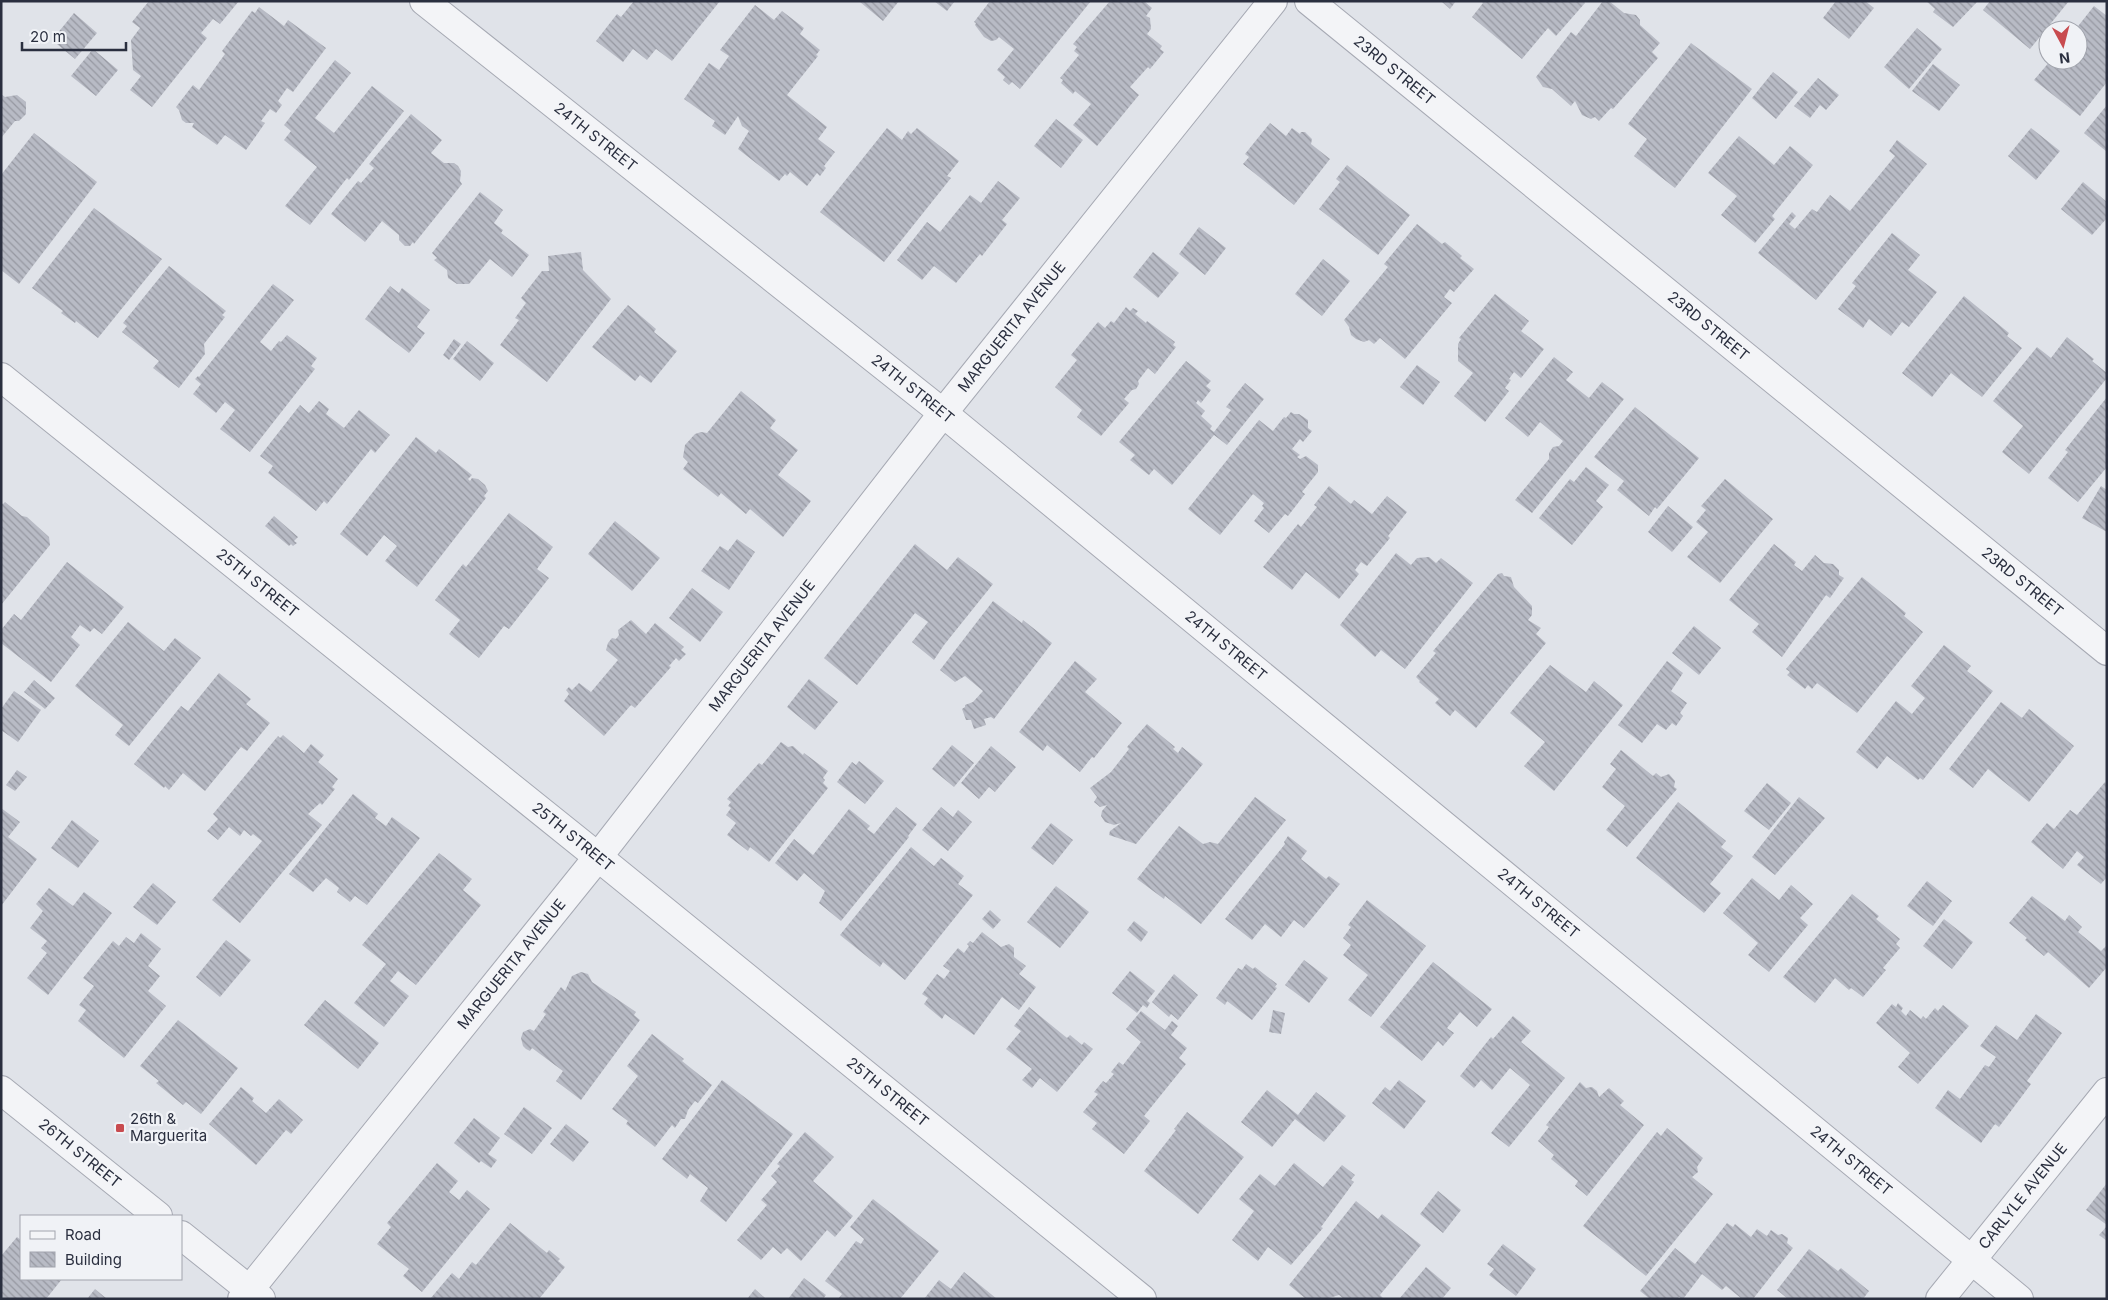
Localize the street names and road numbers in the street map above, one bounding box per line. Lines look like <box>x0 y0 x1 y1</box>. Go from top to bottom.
street label: 23RD STREET <box>1350 31 1439 109</box>
street label: 24TH STREET <box>551 98 641 175</box>
street label: MARGUERITA AVENUE <box>953 258 1070 396</box>
street label: 23RD STREET <box>1664 287 1753 365</box>
street label: 24TH STREET <box>868 350 958 427</box>
street label: 23RD STREET <box>1978 543 2067 621</box>
street label: 25TH STREET <box>213 544 303 622</box>
street label: MARGUERITA AVENUE <box>705 576 819 715</box>
street label: 24TH STREET <box>1181 606 1271 685</box>
street label: 25TH STREET <box>528 798 618 875</box>
street label: 24TH STREET <box>1494 864 1584 942</box>
street label: MARGUERITA AVENUE <box>453 895 570 1033</box>
street label: 25TH STREET <box>843 1053 933 1131</box>
street label: 26TH STREET <box>35 1114 125 1192</box>
street label: 24TH STREET <box>1807 1121 1896 1200</box>
street label: CARLYLE AVENUE <box>1974 1139 2071 1253</box>

